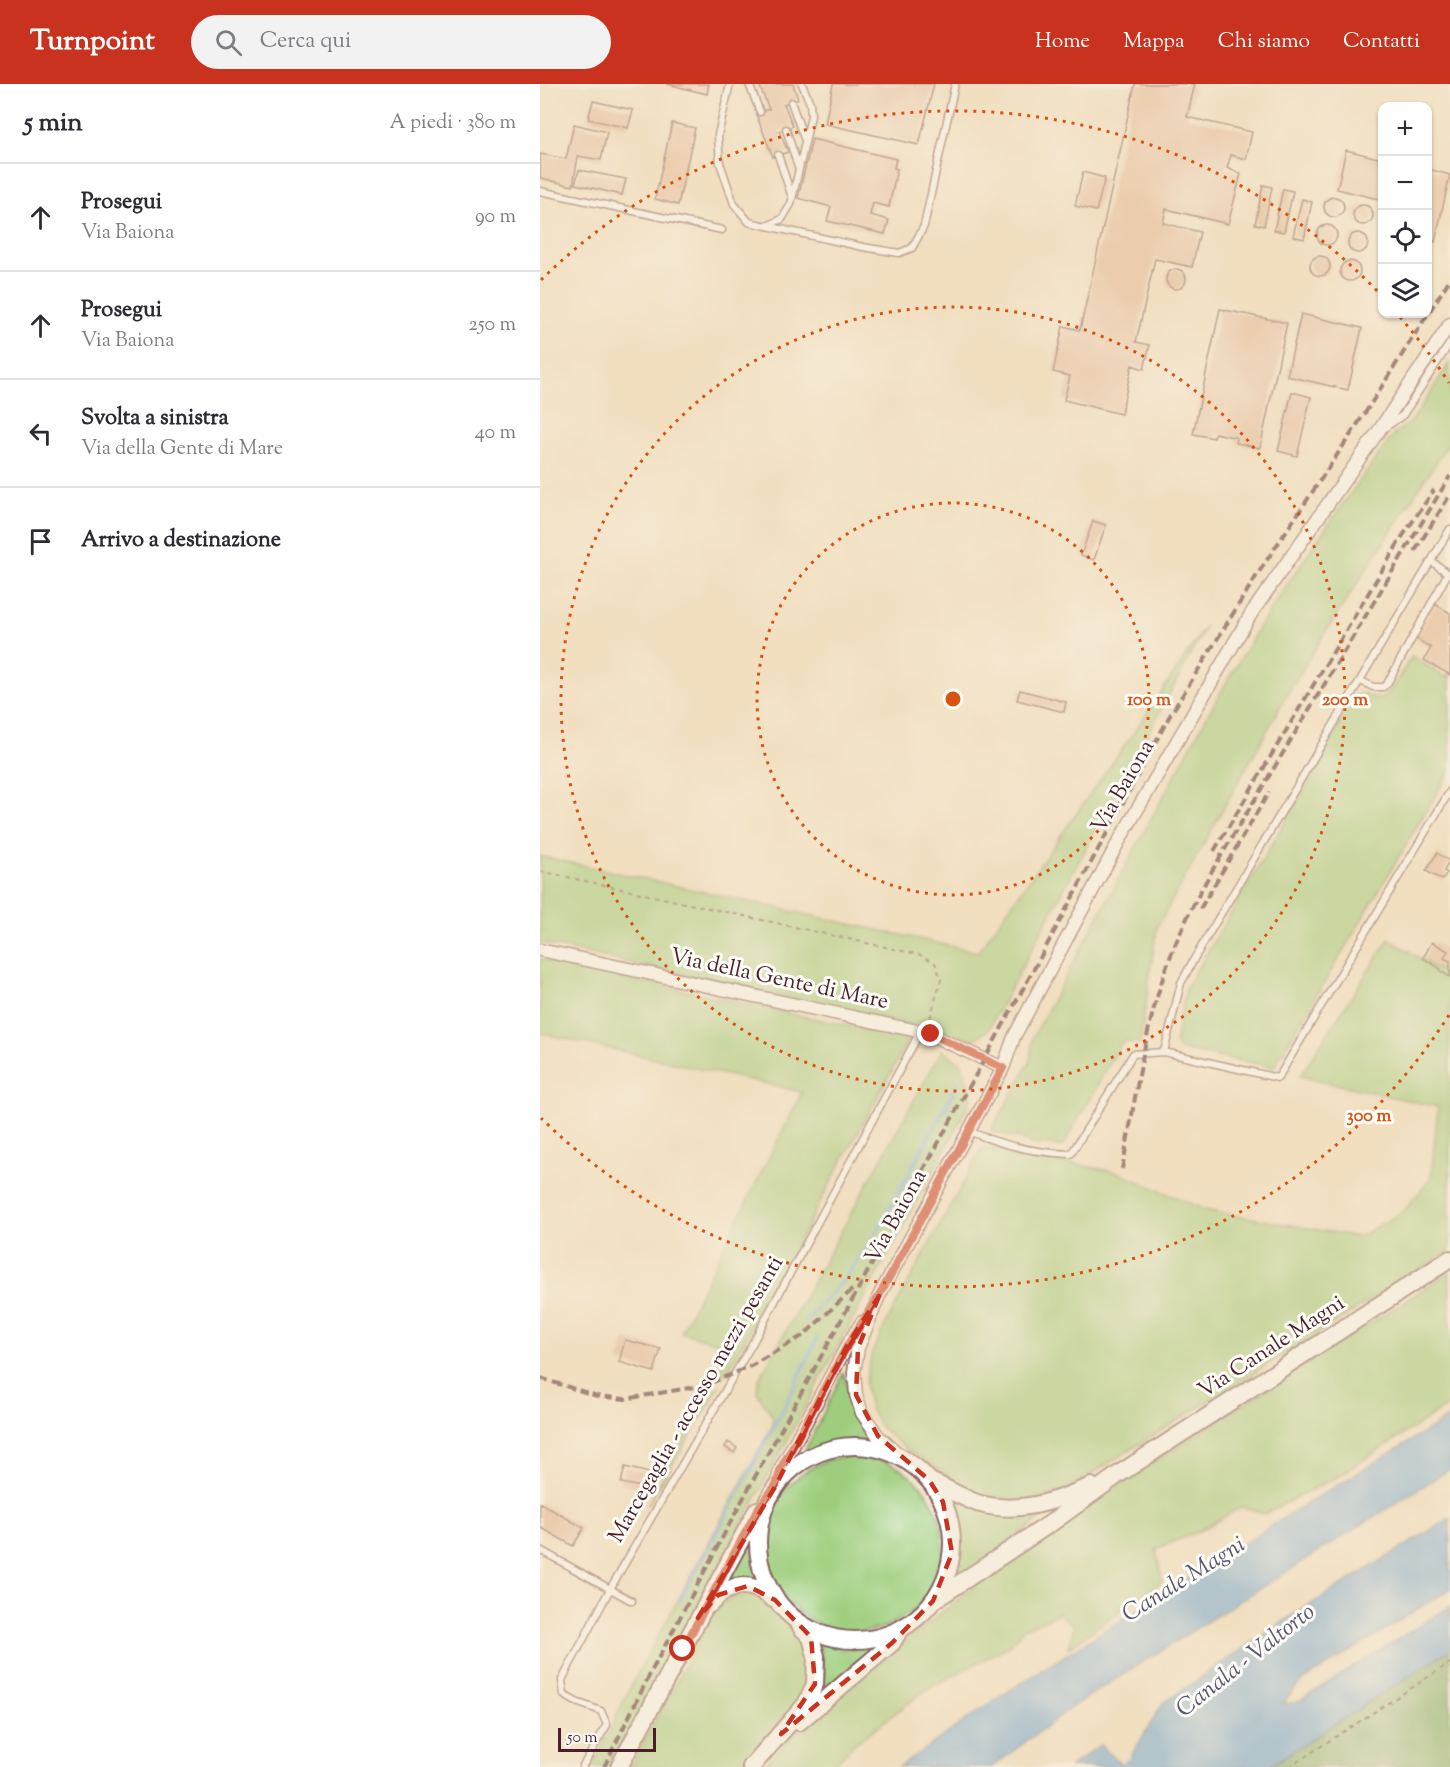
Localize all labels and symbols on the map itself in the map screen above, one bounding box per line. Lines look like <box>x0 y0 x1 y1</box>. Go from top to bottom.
text: 100 m <box>1127 688 1171 714</box>
text: 200 m <box>1322 688 1368 714</box>
centre of rings <box>943 689 963 709</box>
street label: Via Baiona <box>1084 734 1164 840</box>
street label: Via della Gente di Mare <box>667 941 891 1019</box>
route end <box>917 1020 943 1046</box>
text: 300 m <box>1347 1104 1392 1130</box>
street label: Via Baiona <box>858 1164 936 1270</box>
street label: Marcegaglia - accesso mezzi pesanti <box>601 1250 793 1550</box>
street label: Via Canale Magni <box>1192 1289 1352 1407</box>
water label: Canale Magni <box>1116 1529 1252 1631</box>
water label: Canala - Valtorto <box>1169 1596 1323 1726</box>
route start <box>669 1635 695 1661</box>
scale bar <box>558 1725 656 1752</box>

